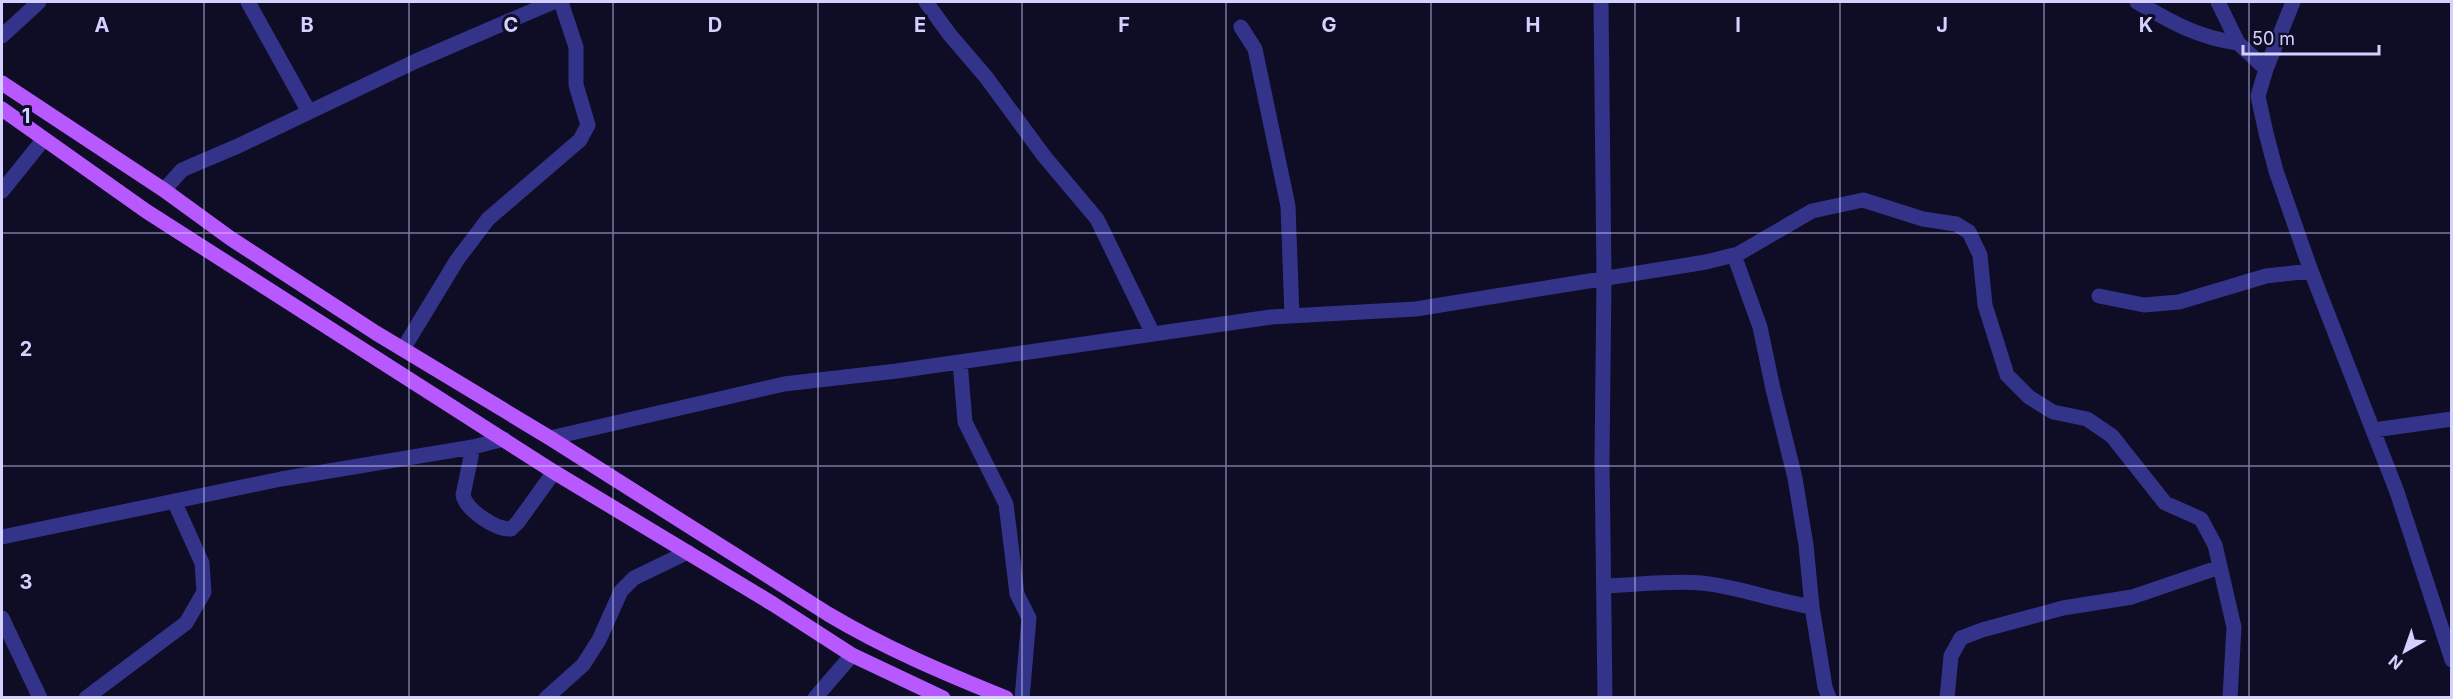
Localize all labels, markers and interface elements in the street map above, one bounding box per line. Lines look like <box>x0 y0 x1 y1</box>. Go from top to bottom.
text: A <box>95 13 110 37</box>
text: B <box>300 13 314 37</box>
text: C <box>504 13 518 37</box>
text: D <box>708 13 722 37</box>
text: E <box>914 13 926 37</box>
text: F <box>1118 13 1130 37</box>
text: G <box>1321 13 1337 37</box>
text: H <box>1526 13 1540 37</box>
text: I <box>1735 13 1741 37</box>
text: J <box>1936 13 1948 37</box>
text: K <box>2139 13 2153 37</box>
scale bar <box>2243 18 2380 56</box>
text: 50 m <box>2252 28 2295 49</box>
text: 1 <box>22 104 30 128</box>
text: 2 <box>20 337 32 361</box>
text: 3 <box>20 570 32 594</box>
north arrow <box>2375 621 2435 681</box>
text: N <box>2384 651 2406 674</box>

